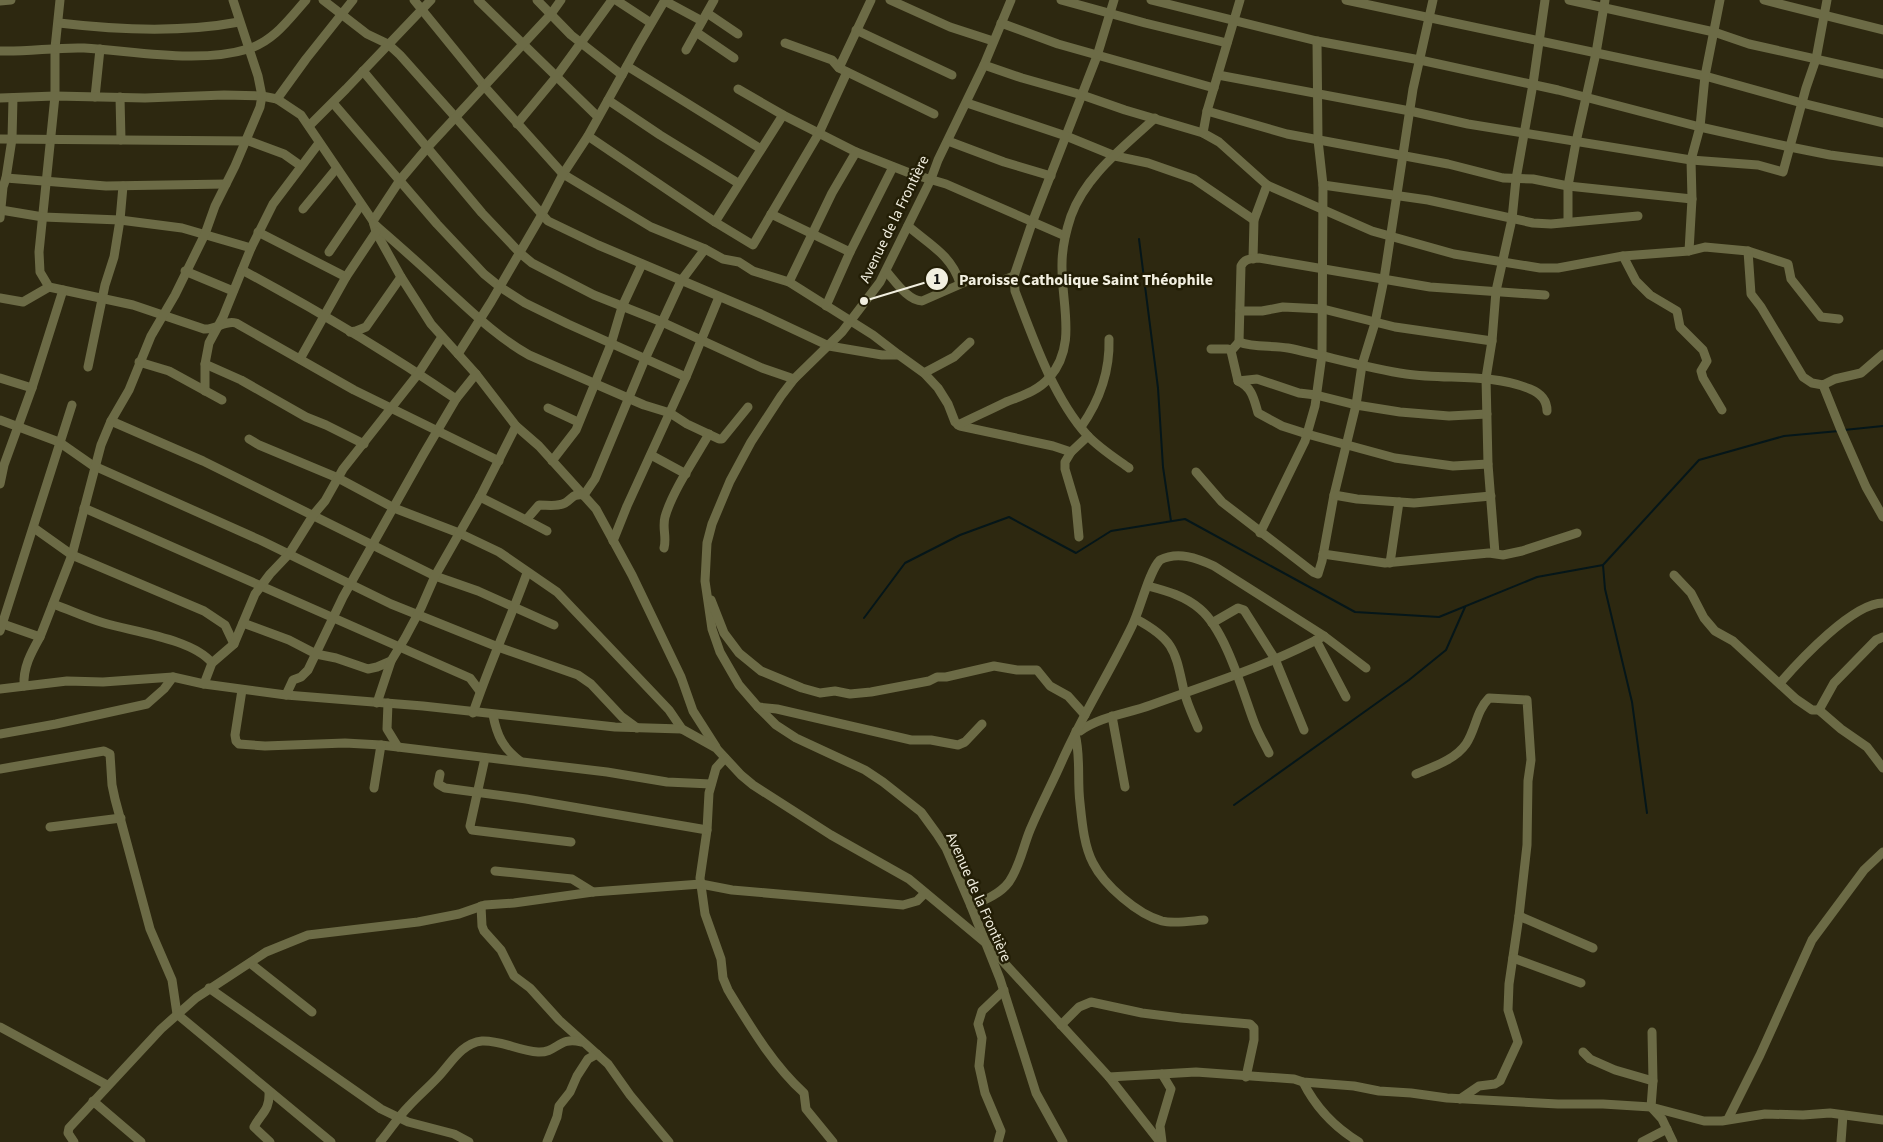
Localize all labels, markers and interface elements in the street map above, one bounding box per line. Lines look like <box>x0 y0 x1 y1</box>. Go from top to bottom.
street label: Avenue de la Frontière <box>854 152 934 287</box>
callout: Paroisse Catholique Saint Théophile <box>924 264 1223 295</box>
text: 1 <box>933 269 941 290</box>
text: Paroisse Catholique Saint Théophile <box>959 269 1213 291</box>
street label: Avenue de la Frontière <box>941 829 1017 965</box>

